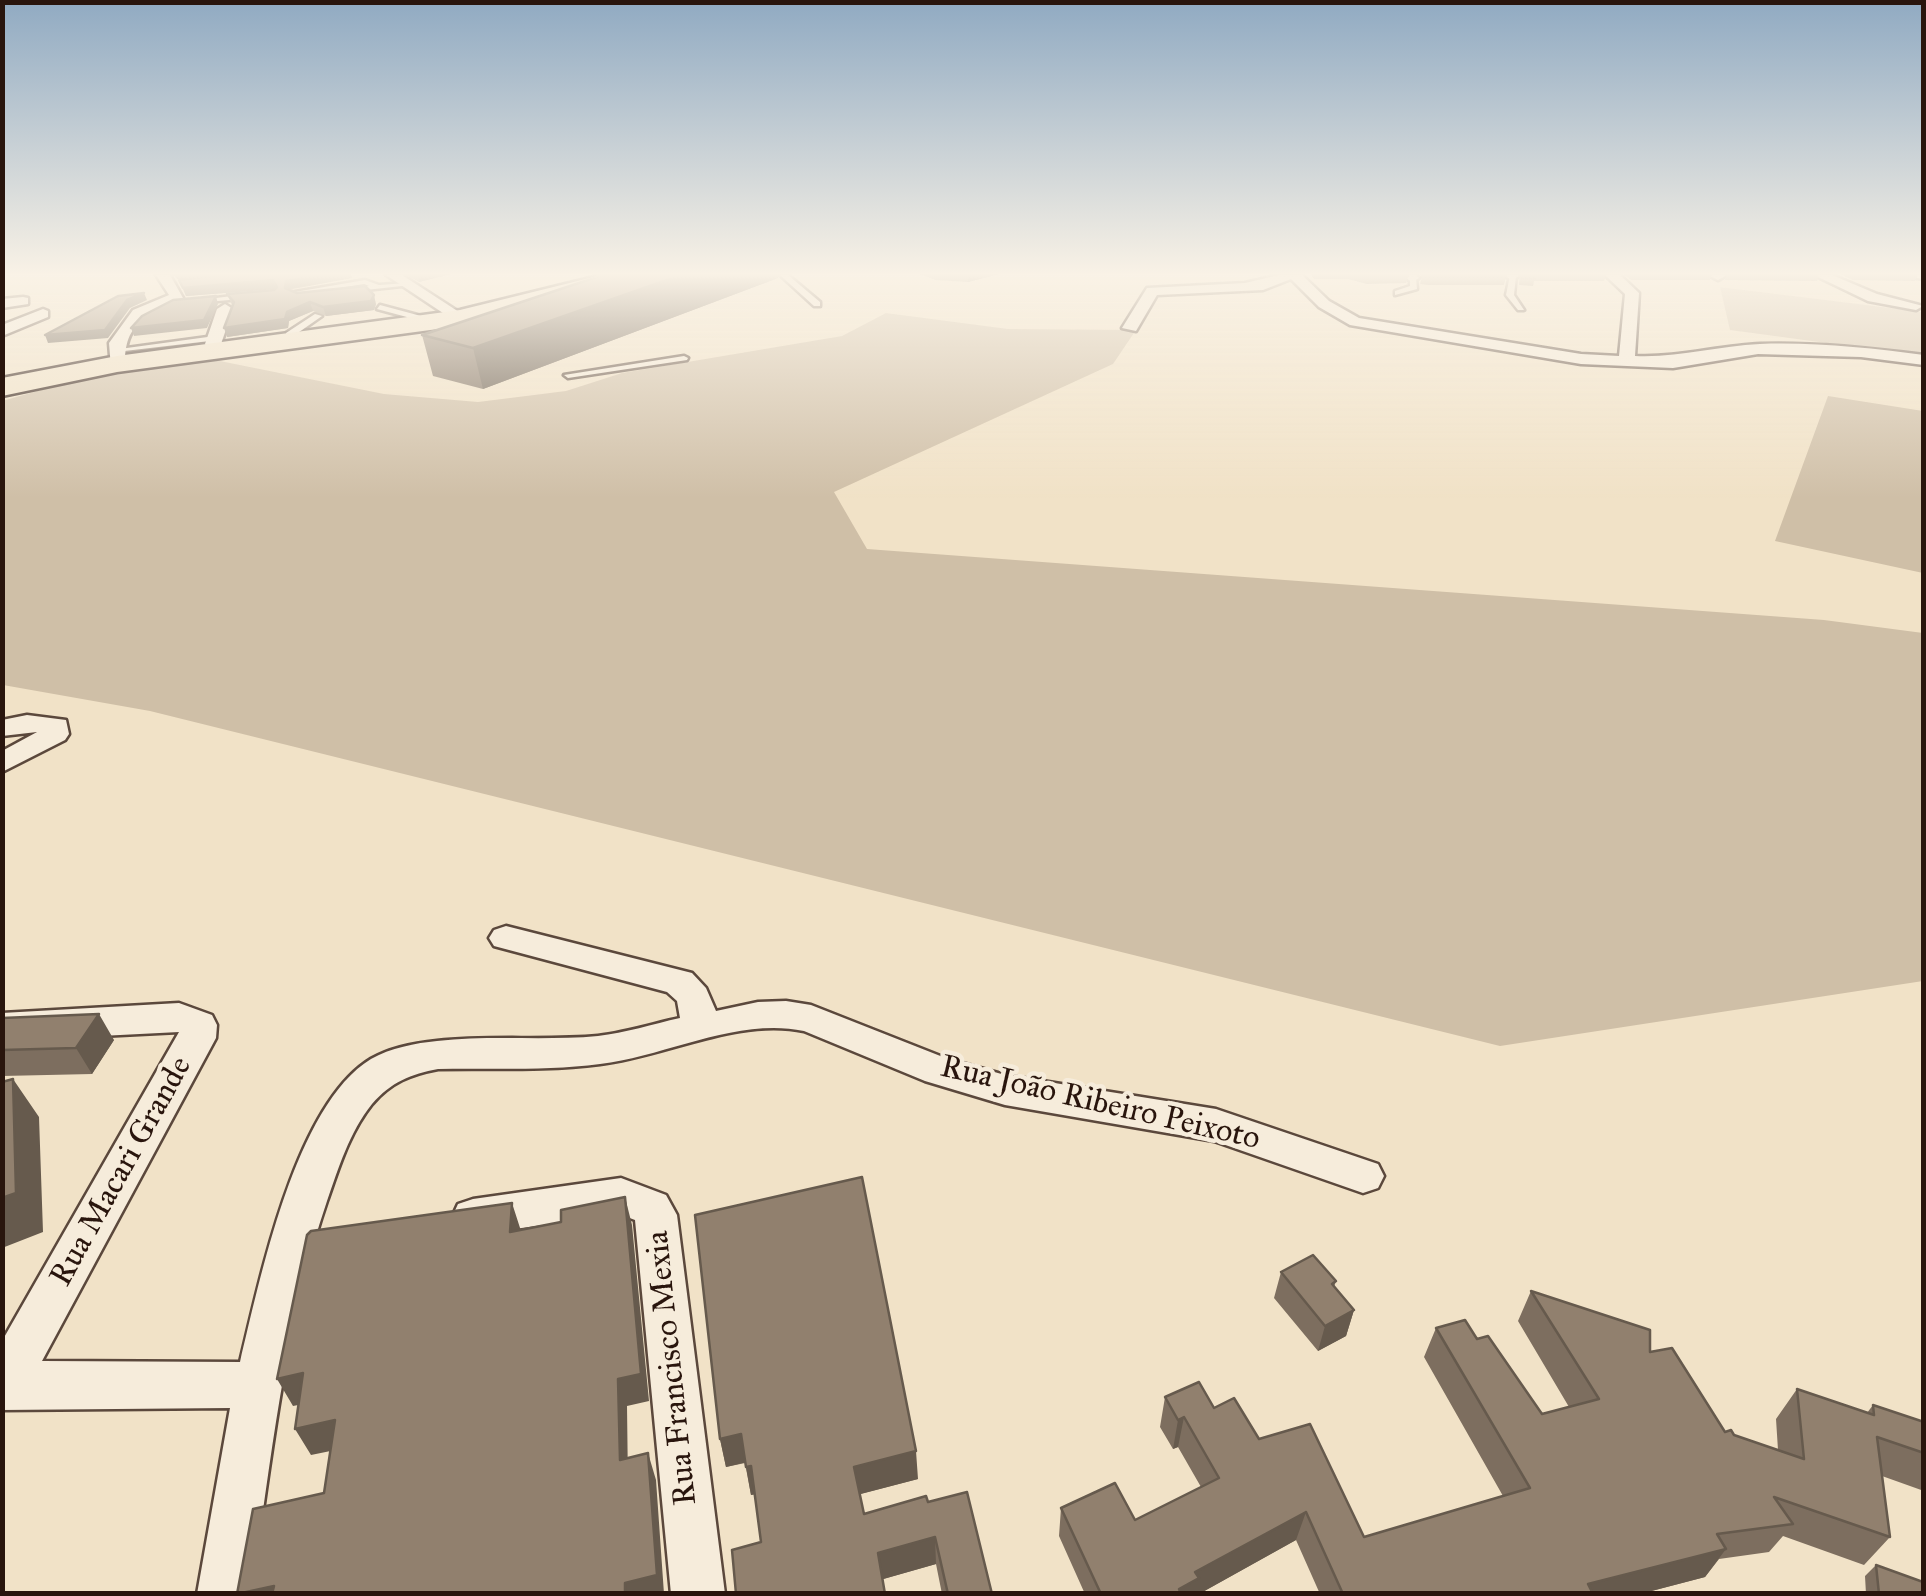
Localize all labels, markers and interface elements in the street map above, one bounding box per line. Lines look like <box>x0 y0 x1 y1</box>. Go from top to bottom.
street label: Rua João Ribeiro Peixoto <box>937 1049 1263 1159</box>
street label: Rua Macari Grande <box>43 1051 201 1293</box>
street label: Rua Francisco Mexia <box>639 1229 707 1507</box>

